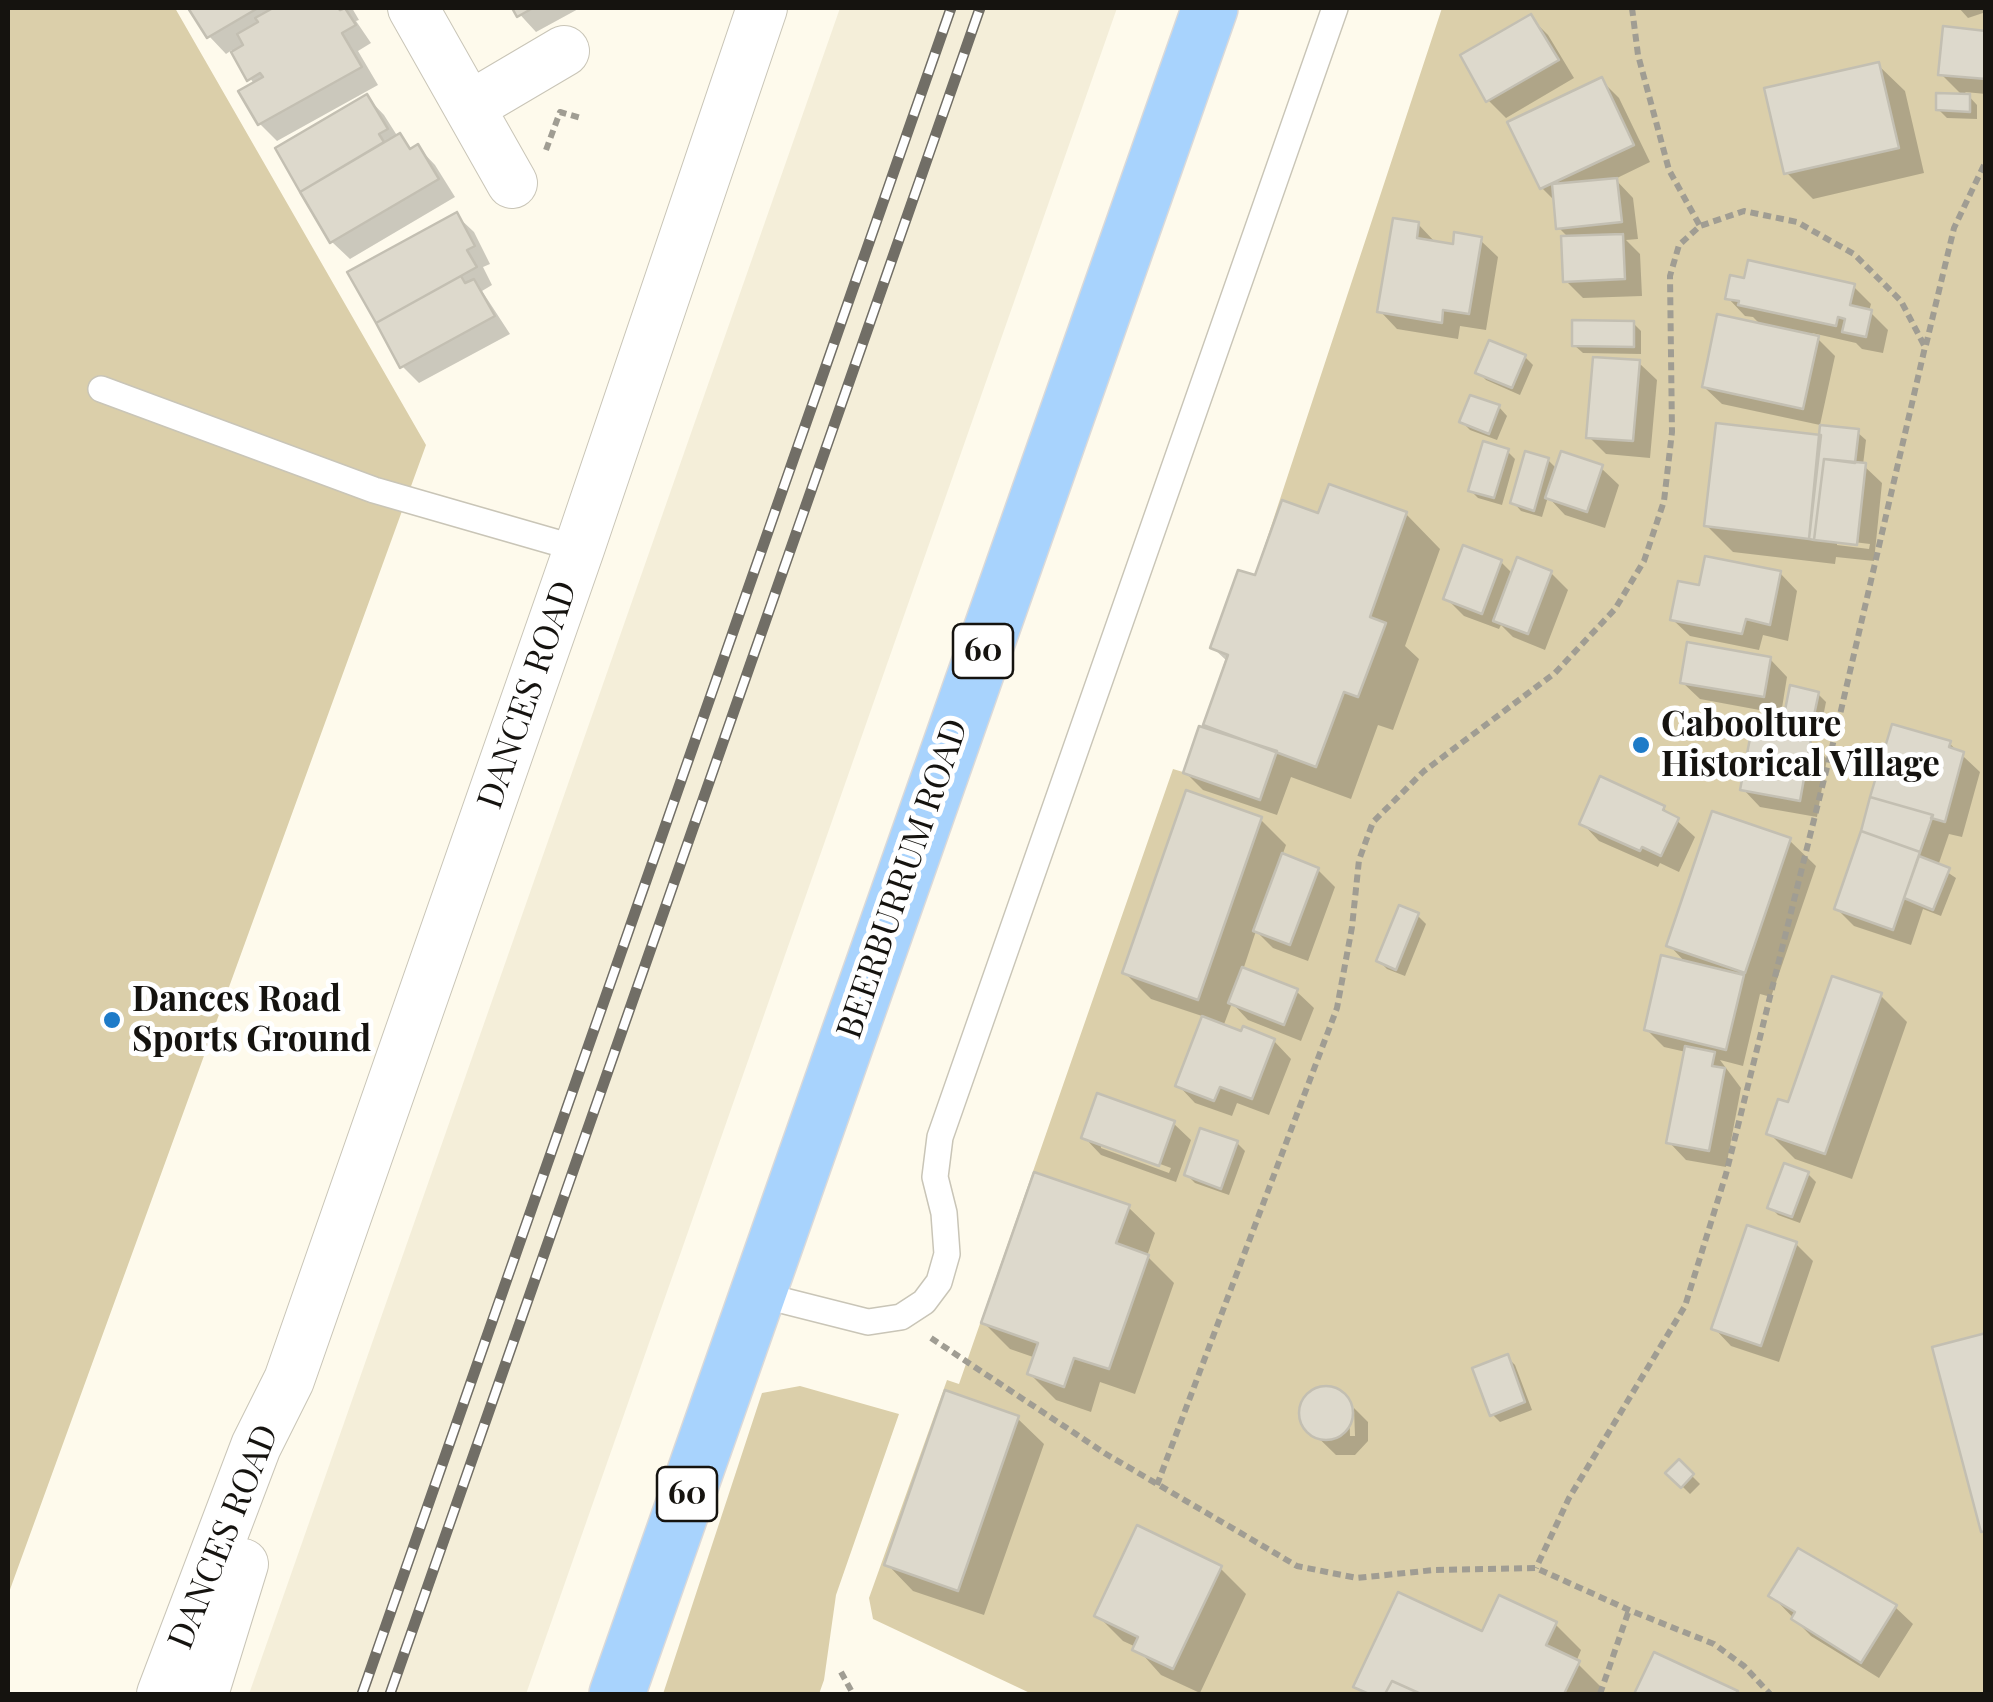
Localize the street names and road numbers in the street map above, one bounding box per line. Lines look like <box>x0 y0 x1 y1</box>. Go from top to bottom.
street label: DANCES ROAD <box>469 576 587 814</box>
road number: 60 <box>953 624 1013 678</box>
street label: BEERBURRUM ROAD <box>829 714 977 1044</box>
street label: DANCES ROAD <box>160 1419 288 1655</box>
road number: 60 <box>657 1467 717 1521</box>

